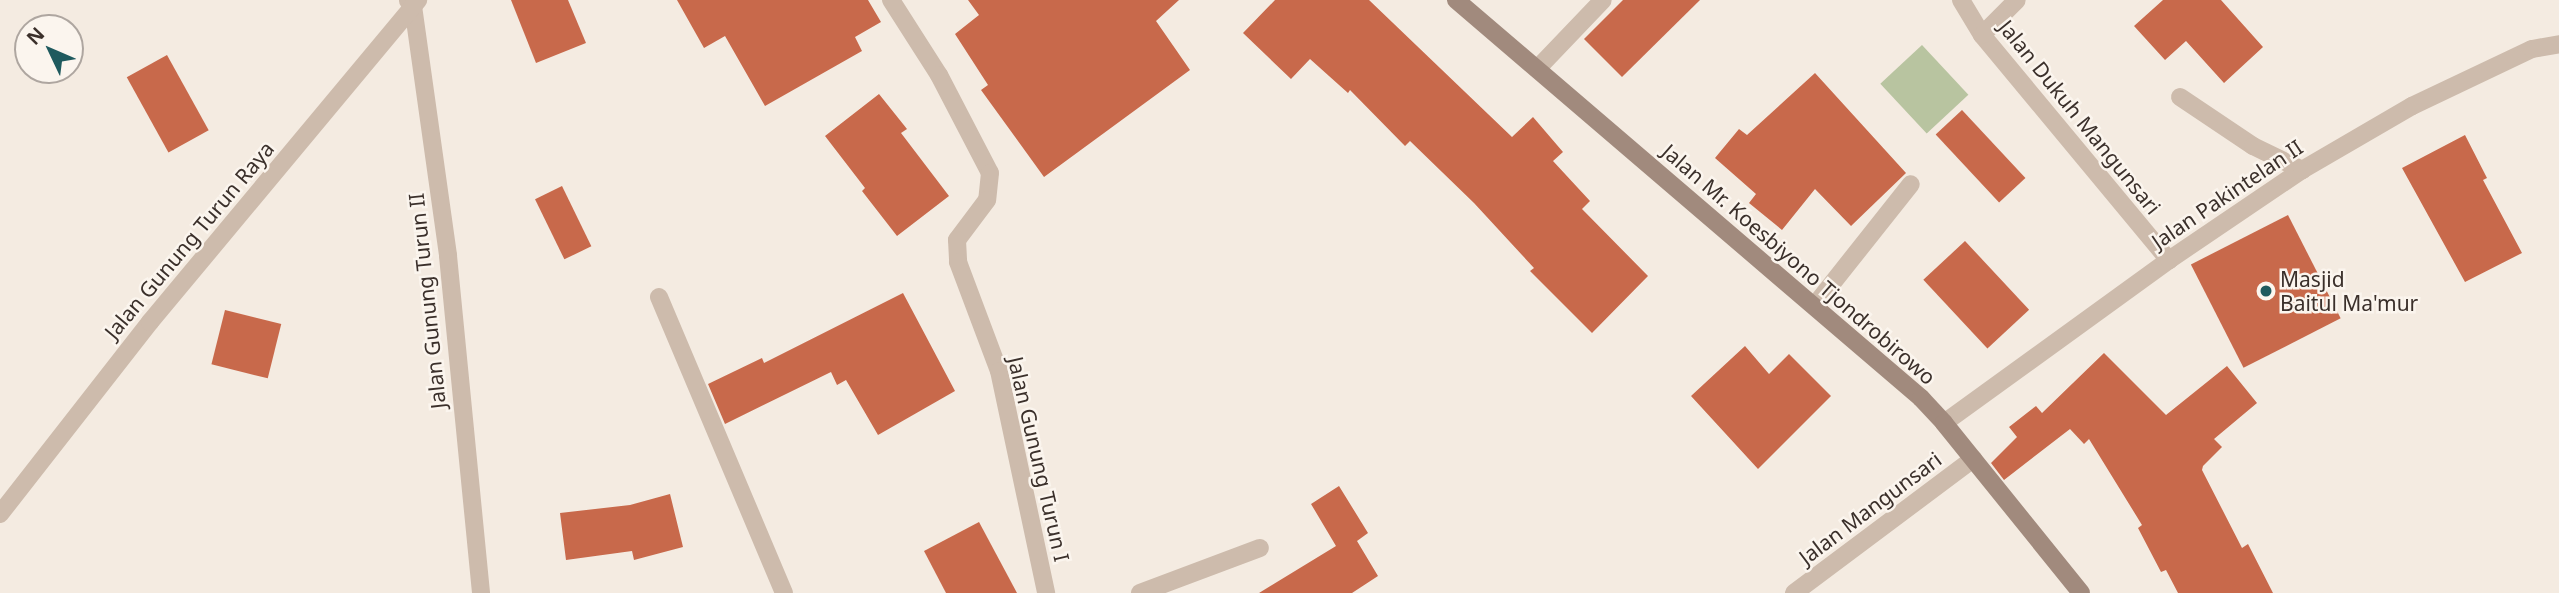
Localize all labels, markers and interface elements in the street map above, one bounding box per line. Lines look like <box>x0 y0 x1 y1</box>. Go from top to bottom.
north arrow <box>14 14 84 84</box>
street label: Jalan Dukuh Mangunsari <box>1994 15 2166 219</box>
text: N <box>21 21 50 50</box>
street label: Jalan Pakintelan II <box>2147 134 2307 254</box>
street label: Jalan Gunung Turun Raya <box>99 136 279 344</box>
street label: Jalan Mr. Koesbiyono Tjondrobirowo <box>1657 138 1941 390</box>
street label: Jalan Gunung Turun II <box>403 192 451 410</box>
place label: Masjid Baitul Ma'mur <box>2280 266 2418 316</box>
marker: Masjid Baitul Ma'mur <box>2258 283 2274 299</box>
street label: Jalan Gunung Turun I <box>1003 354 1075 564</box>
street label: Jalan Mangunsari <box>1794 446 1946 570</box>

